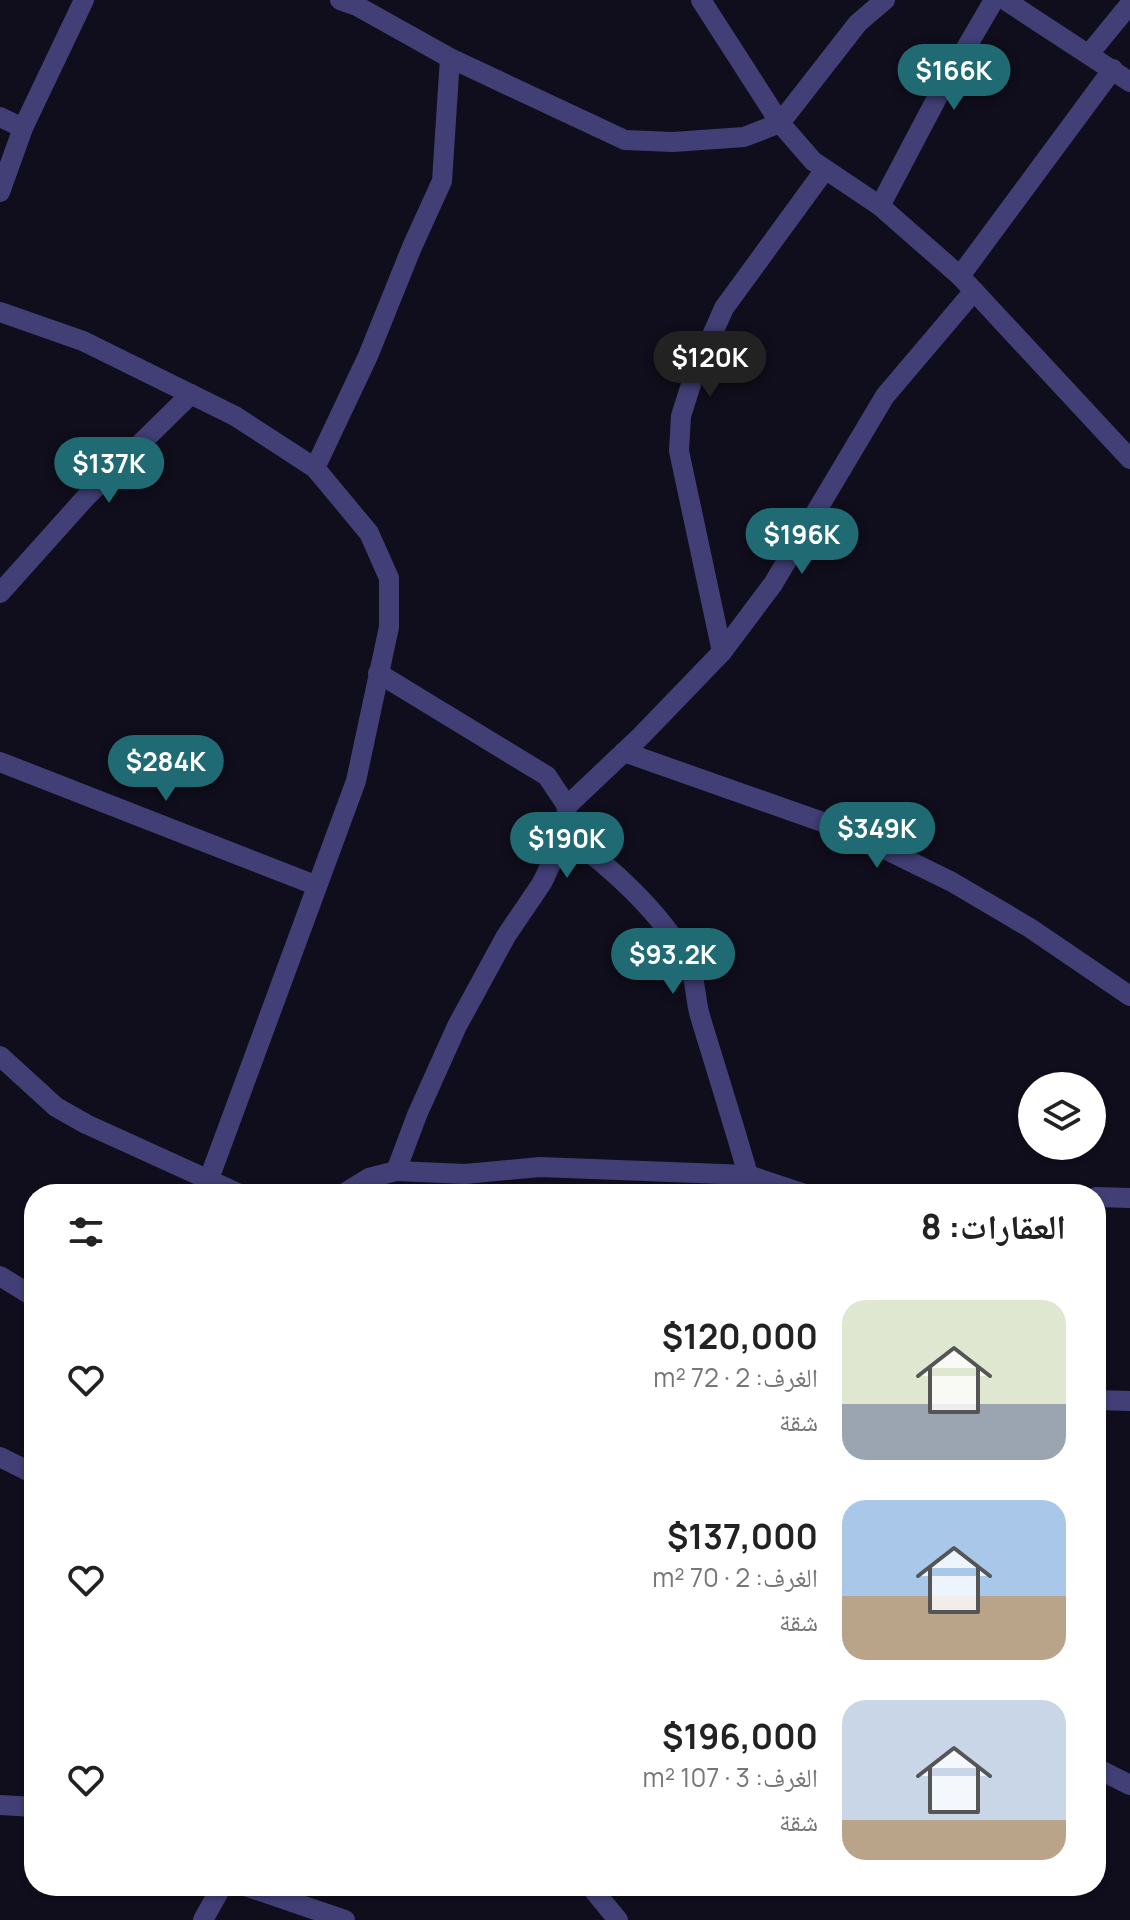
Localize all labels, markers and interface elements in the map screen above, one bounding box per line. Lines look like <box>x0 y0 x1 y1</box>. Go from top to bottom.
pin: $166K <box>898 44 1010 112</box>
text: $166K <box>916 52 992 88</box>
pin: $120K <box>654 331 766 399</box>
text: $120K <box>671 339 749 375</box>
pin: $137K <box>53 437 165 505</box>
text: $137K <box>72 445 146 481</box>
pin: $196K <box>746 508 858 576</box>
text: $196K <box>764 516 840 552</box>
pin: $284K <box>110 735 222 803</box>
text: $284K <box>126 743 206 779</box>
pin: $349K <box>821 802 933 870</box>
text: $349K <box>837 810 917 846</box>
pin: $190K <box>511 812 623 880</box>
text: $190K <box>528 820 606 856</box>
pin: $93.2K <box>608 928 738 996</box>
text: $93.2K <box>629 936 717 972</box>
map controls <box>1018 1072 1106 1160</box>
button: layers <box>1018 1072 1106 1160</box>
text: العقارات: 8 <box>921 1203 1066 1249</box>
icon: filters <box>64 1210 108 1254</box>
text: $120,000 <box>662 1313 818 1359</box>
icon: home <box>906 1332 1002 1428</box>
icon: heart <box>64 1358 108 1402</box>
text: الغرف: 2 · 72 m² <box>653 1359 818 1395</box>
text: شقة <box>779 1403 818 1439</box>
text: $137,000 <box>667 1513 818 1559</box>
icon: home <box>906 1532 1002 1628</box>
icon: heart <box>64 1558 108 1602</box>
text: الغرف: 2 · 70 m² <box>652 1559 818 1595</box>
text: شقة <box>779 1603 818 1639</box>
text: $196,000 <box>662 1713 818 1759</box>
icon: home <box>906 1732 1002 1828</box>
icon: heart <box>64 1758 108 1802</box>
text: الغرف: 3 · 107 m² <box>643 1759 818 1795</box>
text: شقة <box>779 1803 818 1839</box>

